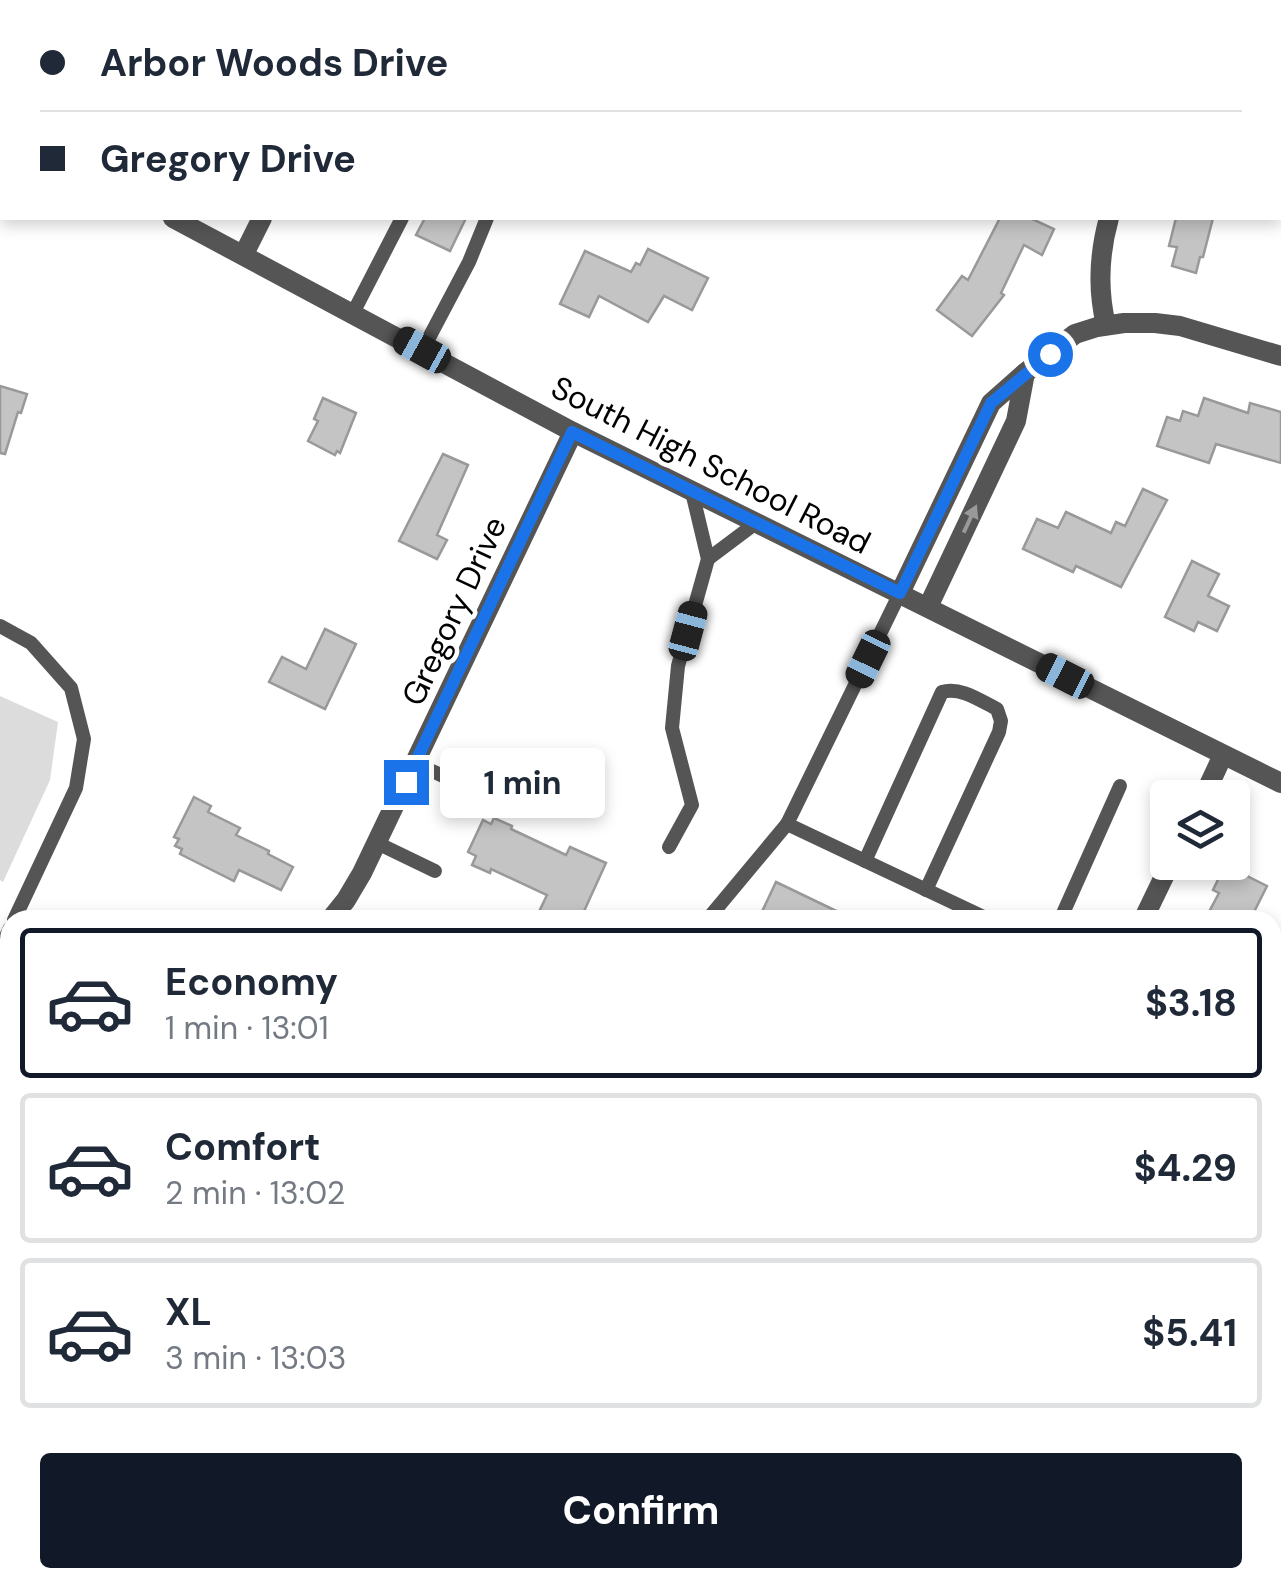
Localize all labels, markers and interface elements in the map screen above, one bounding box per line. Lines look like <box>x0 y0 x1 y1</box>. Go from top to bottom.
text: Arbor Woods Drive <box>100 38 448 88</box>
text: Gregory Drive <box>100 134 356 184</box>
car <box>388 322 456 378</box>
route start <box>1028 332 1073 377</box>
street label: South High School Road <box>544 366 878 564</box>
one-way arrow <box>961 504 978 533</box>
street label: Gregory Drive <box>392 510 516 712</box>
car <box>666 598 710 664</box>
car <box>841 625 895 693</box>
car <box>1031 649 1099 703</box>
callout: 1 min <box>441 747 606 817</box>
route end <box>384 760 429 805</box>
text: 1 min <box>484 762 561 804</box>
map controls <box>1150 780 1250 880</box>
button: layers <box>1150 780 1250 880</box>
text: Economy <box>165 957 338 1007</box>
icon: car <box>45 958 135 1048</box>
text: $3.18 <box>1145 978 1237 1028</box>
text: 1 min · 13:01 <box>165 1007 329 1049</box>
text: Comfort <box>165 1122 321 1172</box>
icon: car <box>45 1123 135 1213</box>
text: $4.29 <box>1134 1143 1237 1193</box>
text: 2 min · 13:02 <box>165 1172 345 1214</box>
text: XL <box>165 1287 212 1337</box>
icon: car <box>45 1288 135 1378</box>
text: $5.41 <box>1142 1308 1237 1358</box>
text: 3 min · 13:03 <box>165 1337 347 1379</box>
button: Confirm <box>40 1453 1242 1568</box>

